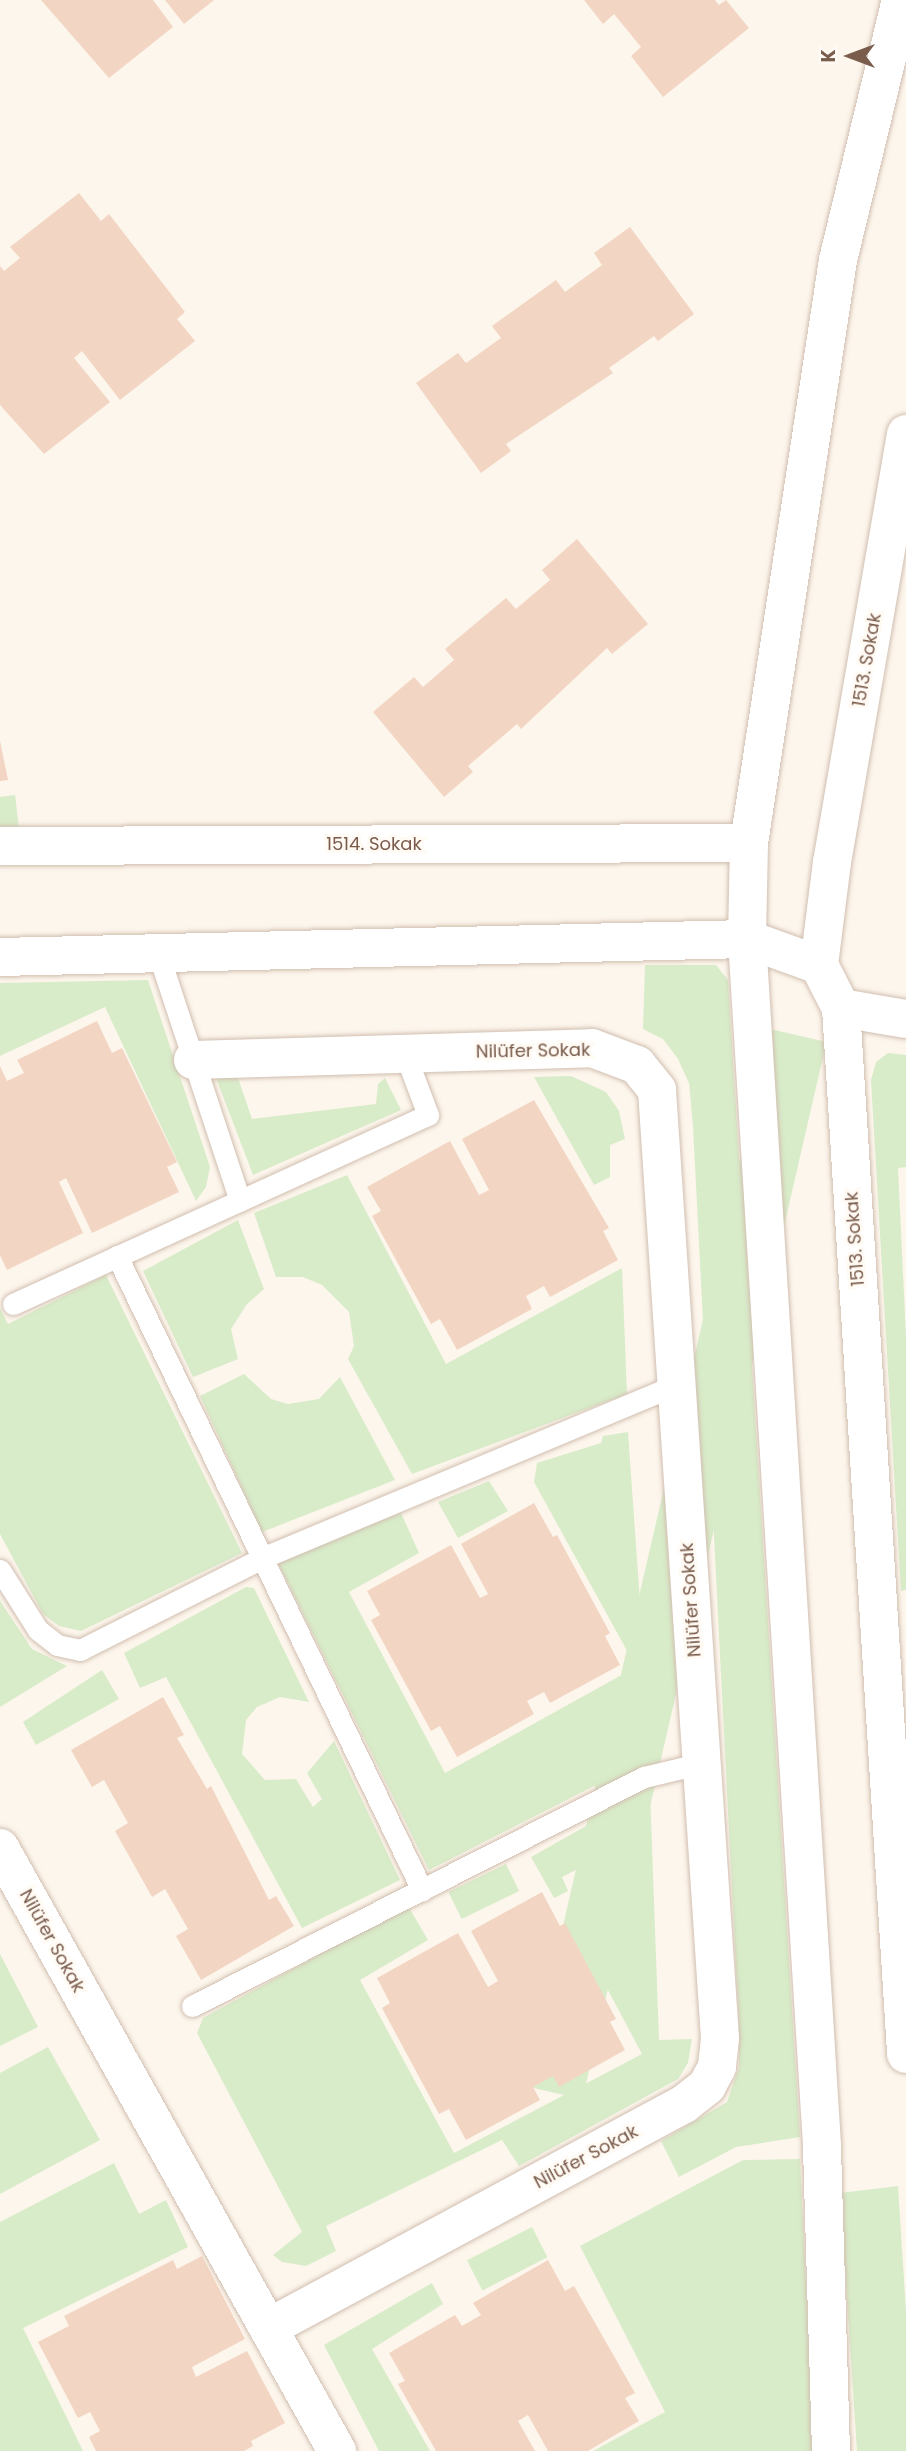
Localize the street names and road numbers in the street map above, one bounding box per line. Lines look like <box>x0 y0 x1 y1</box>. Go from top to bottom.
street label: 1513. Sokak <box>848 611 886 709</box>
street label: 1514. Sokak <box>326 833 422 855</box>
street label: Nilüfer Sokak <box>476 1039 590 1063</box>
street label: 1513. Sokak <box>841 1191 869 1287</box>
street label: Nilüfer Sokak <box>676 1542 706 1658</box>
street label: Nilüfer Sokak <box>15 1886 89 1996</box>
street label: Nilüfer Sokak <box>530 2121 642 2193</box>

